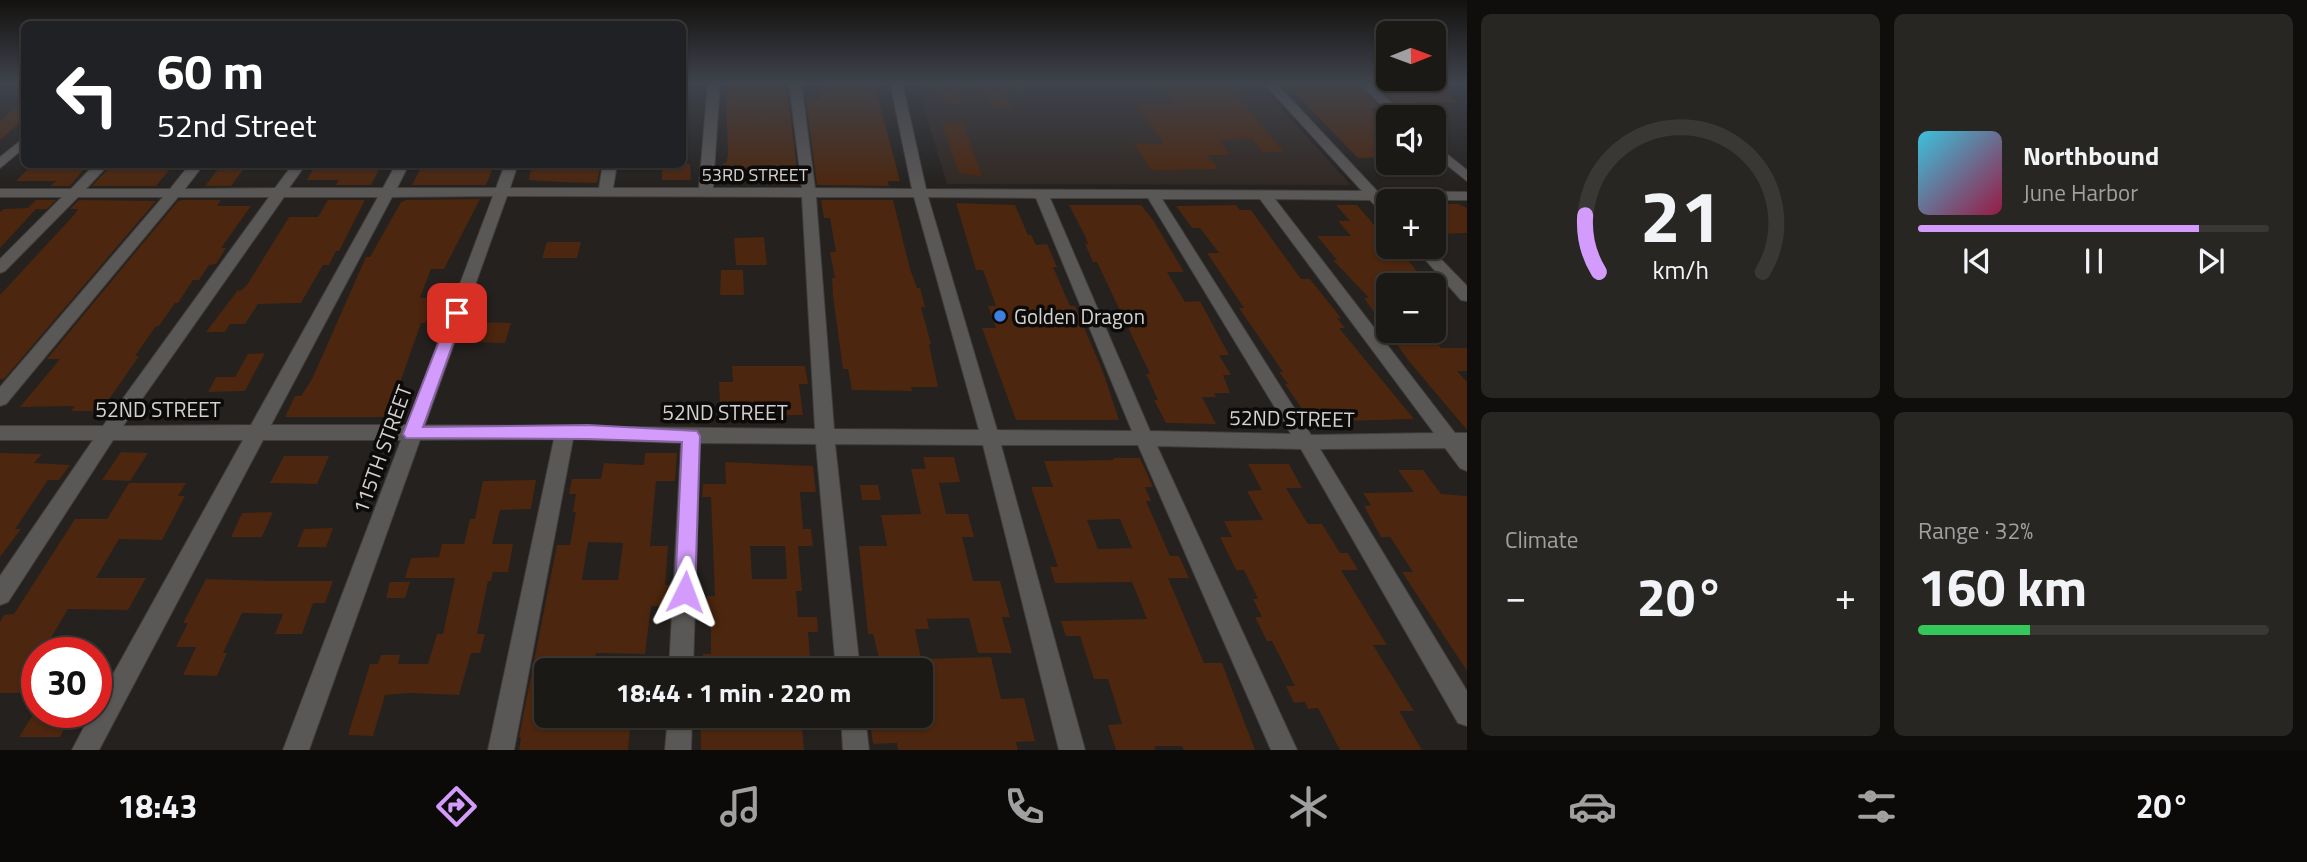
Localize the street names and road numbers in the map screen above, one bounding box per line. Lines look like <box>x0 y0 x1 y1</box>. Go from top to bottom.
street label: 53RD STREET <box>702 161 809 188</box>
street label: 115TH STREET <box>344 380 420 518</box>
street label: 52ND STREET <box>95 393 221 425</box>
street label: 52ND STREET <box>662 396 788 428</box>
street label: 52ND STREET <box>1229 401 1355 435</box>

